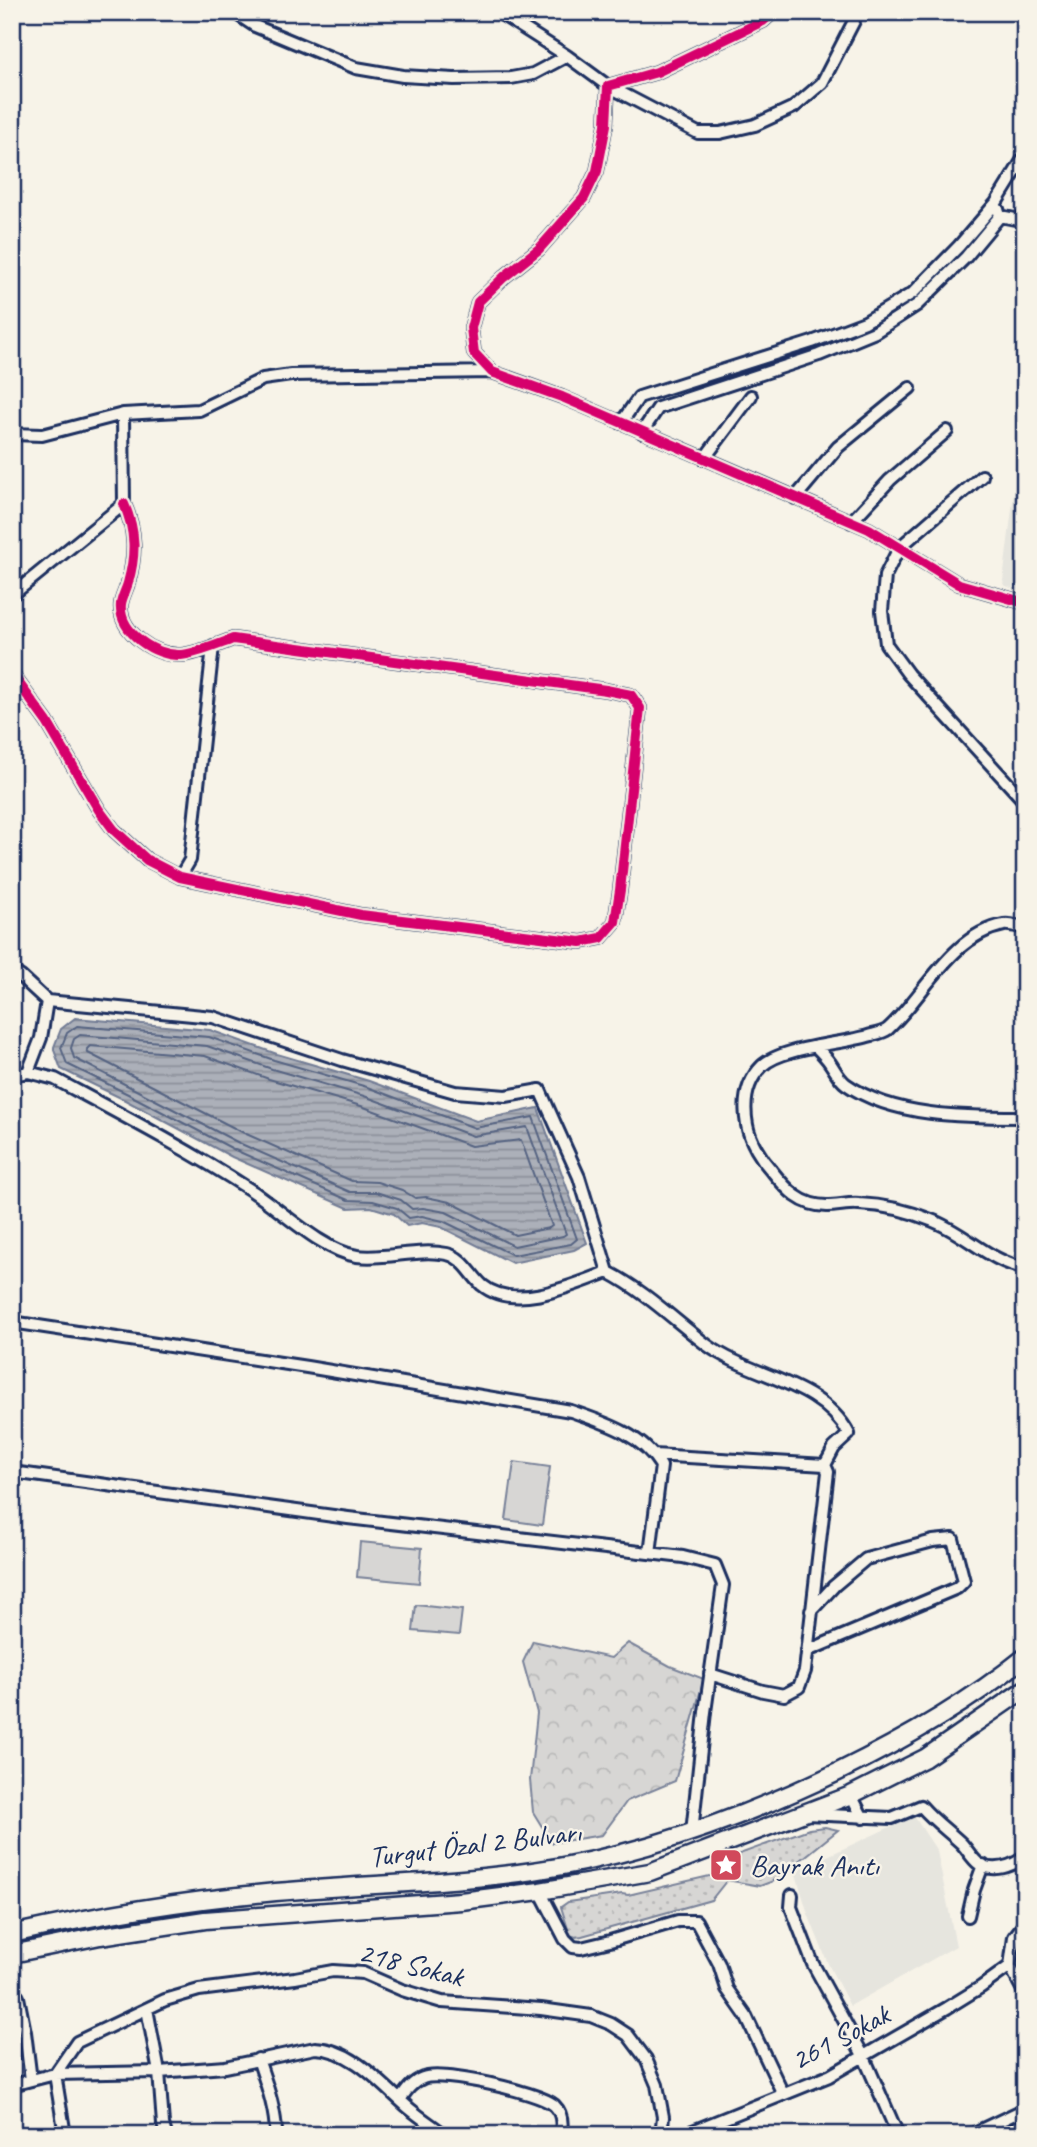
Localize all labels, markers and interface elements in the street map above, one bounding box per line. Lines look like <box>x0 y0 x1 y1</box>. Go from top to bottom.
street label: Turgut Özal 2 Bulvarı <box>367 1812 584 1876</box>
place icon: Bayrak Anıtı <box>707 1846 745 1884</box>
place label: Bayrak Anıtı <box>750 1846 880 1884</box>
street label: 218 Sokak <box>355 1933 469 1996</box>
street label: 261 Sokak <box>784 1994 898 2079</box>

